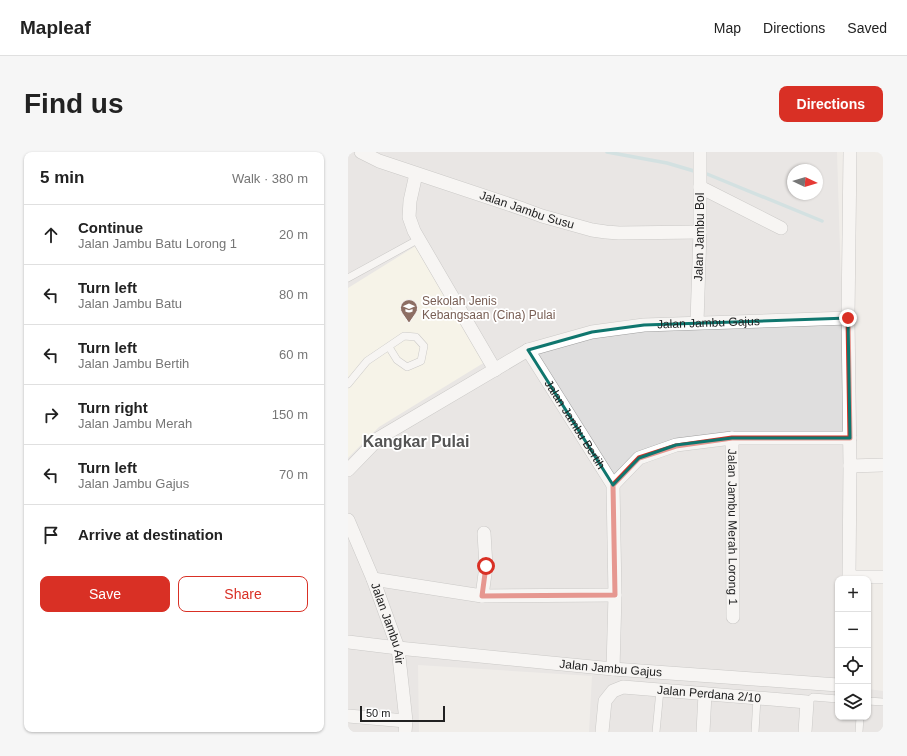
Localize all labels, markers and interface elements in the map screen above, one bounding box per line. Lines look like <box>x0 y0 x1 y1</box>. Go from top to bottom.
text: Mapleaf <box>20 17 91 38</box>
text: Map <box>714 20 741 36</box>
text: Directions <box>763 20 825 36</box>
text: Saved <box>847 20 887 36</box>
button: Directions <box>779 86 883 122</box>
text: Find us <box>24 88 124 119</box>
north arrow <box>787 164 823 200</box>
text: 5 min <box>40 168 84 187</box>
text: Walk · 380 m <box>232 171 308 186</box>
street label: Jalan Jambu Susu <box>478 188 576 232</box>
street label: Jalan Jambu Bol <box>691 193 707 282</box>
text: Continue <box>78 219 143 236</box>
icon: ahead <box>40 224 62 246</box>
text: 20 m <box>279 227 308 242</box>
text: Jalan Jambu Batu Lorong 1 <box>78 236 237 251</box>
text: Turn left <box>78 279 137 296</box>
icon: left <box>40 284 62 306</box>
text: 80 m <box>279 287 308 302</box>
place label: Sekolah Jenis Kebangsaan (Cina) Pulai <box>422 294 555 322</box>
text: Jalan Jambu Batu <box>78 296 182 311</box>
school or university icon: Sekolah Jenis Kebangsaan (Cina) Pulai <box>399 298 419 323</box>
route end <box>839 309 857 327</box>
street label: Jalan Jambu Gajus <box>657 314 760 332</box>
text: Turn left <box>78 339 137 356</box>
icon: left <box>40 344 62 366</box>
text: 60 m <box>279 347 308 362</box>
text: Jalan Jambu Bertih <box>78 356 189 371</box>
street label: Jalan Jambu Bertih <box>542 377 608 472</box>
text: Turn right <box>78 399 148 416</box>
icon: right <box>40 404 62 426</box>
text: 150 m <box>272 407 308 422</box>
text: Jalan Jambu Merah <box>78 416 192 431</box>
district label: Kangkar Pulai <box>363 433 469 450</box>
street label: Jalan Jambu Merah Lorong 1 <box>725 449 740 606</box>
text: Turn left <box>78 459 137 476</box>
icon: left <box>40 464 62 486</box>
text: 70 m <box>279 467 308 482</box>
text: Jalan Jambu Gajus <box>78 476 189 491</box>
icon: arrive <box>40 524 62 546</box>
text: Arrive at destination <box>78 526 223 543</box>
route start <box>477 557 495 575</box>
button: Save <box>40 576 170 612</box>
button: Share <box>178 576 308 612</box>
map controls <box>835 576 871 720</box>
button: + <box>835 576 871 612</box>
street label: Jalan Jambu Air <box>368 581 407 665</box>
button: − <box>835 612 871 648</box>
button: locate <box>835 648 871 684</box>
street label: Jalan Jambu Gajus <box>559 657 662 679</box>
street label: Jalan Perdana 2/10 <box>656 683 762 705</box>
button: layers <box>835 684 871 720</box>
scale bar <box>360 704 445 723</box>
text: 50 m <box>366 707 390 719</box>

